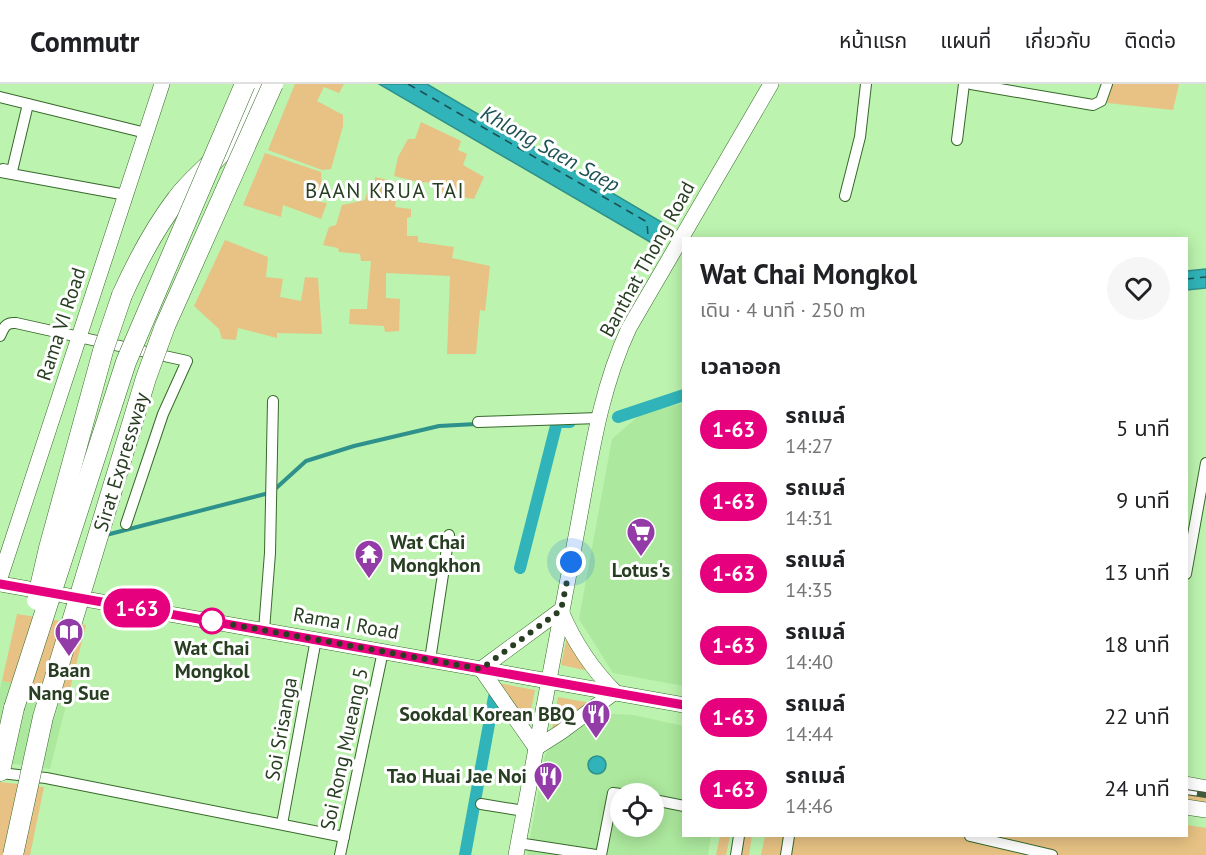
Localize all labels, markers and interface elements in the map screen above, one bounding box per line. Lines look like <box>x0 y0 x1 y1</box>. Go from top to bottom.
text: Commutr <box>30 23 139 60</box>
text: หน้าแรก <box>839 27 907 54</box>
text: แผนที่ <box>940 27 991 54</box>
text: เกี่ยวกับ <box>1024 27 1091 54</box>
text: ติดต่อ <box>1124 27 1176 54</box>
water label: Khlong Saen Saep <box>476 99 625 198</box>
district label: BAAN KRUA TAI <box>305 177 465 204</box>
street label: Banthat Thong Road <box>593 177 701 341</box>
text: Wat Chai Mongkol <box>700 255 917 292</box>
button: heart <box>1107 257 1170 320</box>
street label: Rama VI Road <box>30 264 92 384</box>
text: เดิน · 4 นาที · 250 m <box>700 297 865 323</box>
text: เวลาออก <box>700 352 781 380</box>
street label: Sirat Expressway <box>87 389 155 535</box>
text: รถเมล์ <box>785 401 845 429</box>
text: 5 นาที <box>1116 414 1170 442</box>
text: 1-63 <box>712 416 755 443</box>
text: 14:27 <box>785 433 833 459</box>
text: รถเมล์ <box>785 473 845 501</box>
text: 9 นาที <box>1116 486 1170 514</box>
text: 1-63 <box>712 488 755 515</box>
text: 14:31 <box>785 505 833 531</box>
supermarket icon: Lotus's <box>625 516 657 558</box>
place label: Wat Chai Mongkhon <box>390 529 481 578</box>
temple icon: Wat Chai Mongkhon <box>353 538 385 580</box>
text: รถเมล์ <box>785 545 845 573</box>
your location <box>556 547 586 577</box>
place label: Lotus's <box>612 557 670 583</box>
text: 13 นาที <box>1104 558 1170 586</box>
text: 1-63 <box>712 560 755 587</box>
text: 14:35 <box>785 577 833 603</box>
line badge: 1-63 <box>95 588 179 628</box>
text: 1-63 <box>115 595 159 622</box>
street label: Rama I Road <box>291 601 401 645</box>
marker: Wat Chai Mongkol <box>199 608 225 634</box>
library icon: Baan Nang Sue <box>53 616 85 658</box>
text: รถเมล์ <box>785 617 845 645</box>
text: 18 นาที <box>1104 630 1170 658</box>
text: 1-63 <box>712 632 755 659</box>
place label: Wat Chai Mongkol <box>174 635 250 684</box>
text: 14:40 <box>785 649 833 675</box>
place label: Baan Nang Sue <box>28 657 110 706</box>
street label: Soi Rong Mueang 5 <box>314 665 374 833</box>
street label: Soi Srisanga <box>259 675 303 783</box>
text: รถเมล์ <box>785 689 845 717</box>
restaurant icon: Sookdal Korean BBQ <box>580 698 612 740</box>
place label: Sookdal Korean BBQ <box>399 701 577 727</box>
text: 22 นาที <box>1104 702 1170 730</box>
text: 1-63 <box>712 704 755 731</box>
text: 14:44 <box>785 721 833 747</box>
restaurant icon: Tao Huai Jae Noi <box>532 760 564 802</box>
text: รถเมล์ <box>785 761 845 789</box>
place label: Tao Huai Jae Noi <box>387 763 527 789</box>
text: 24 นาที <box>1104 774 1170 802</box>
text: 1-63 <box>712 776 755 803</box>
map controls <box>610 783 664 837</box>
button: locate <box>610 783 664 837</box>
text: 14:46 <box>785 793 833 819</box>

